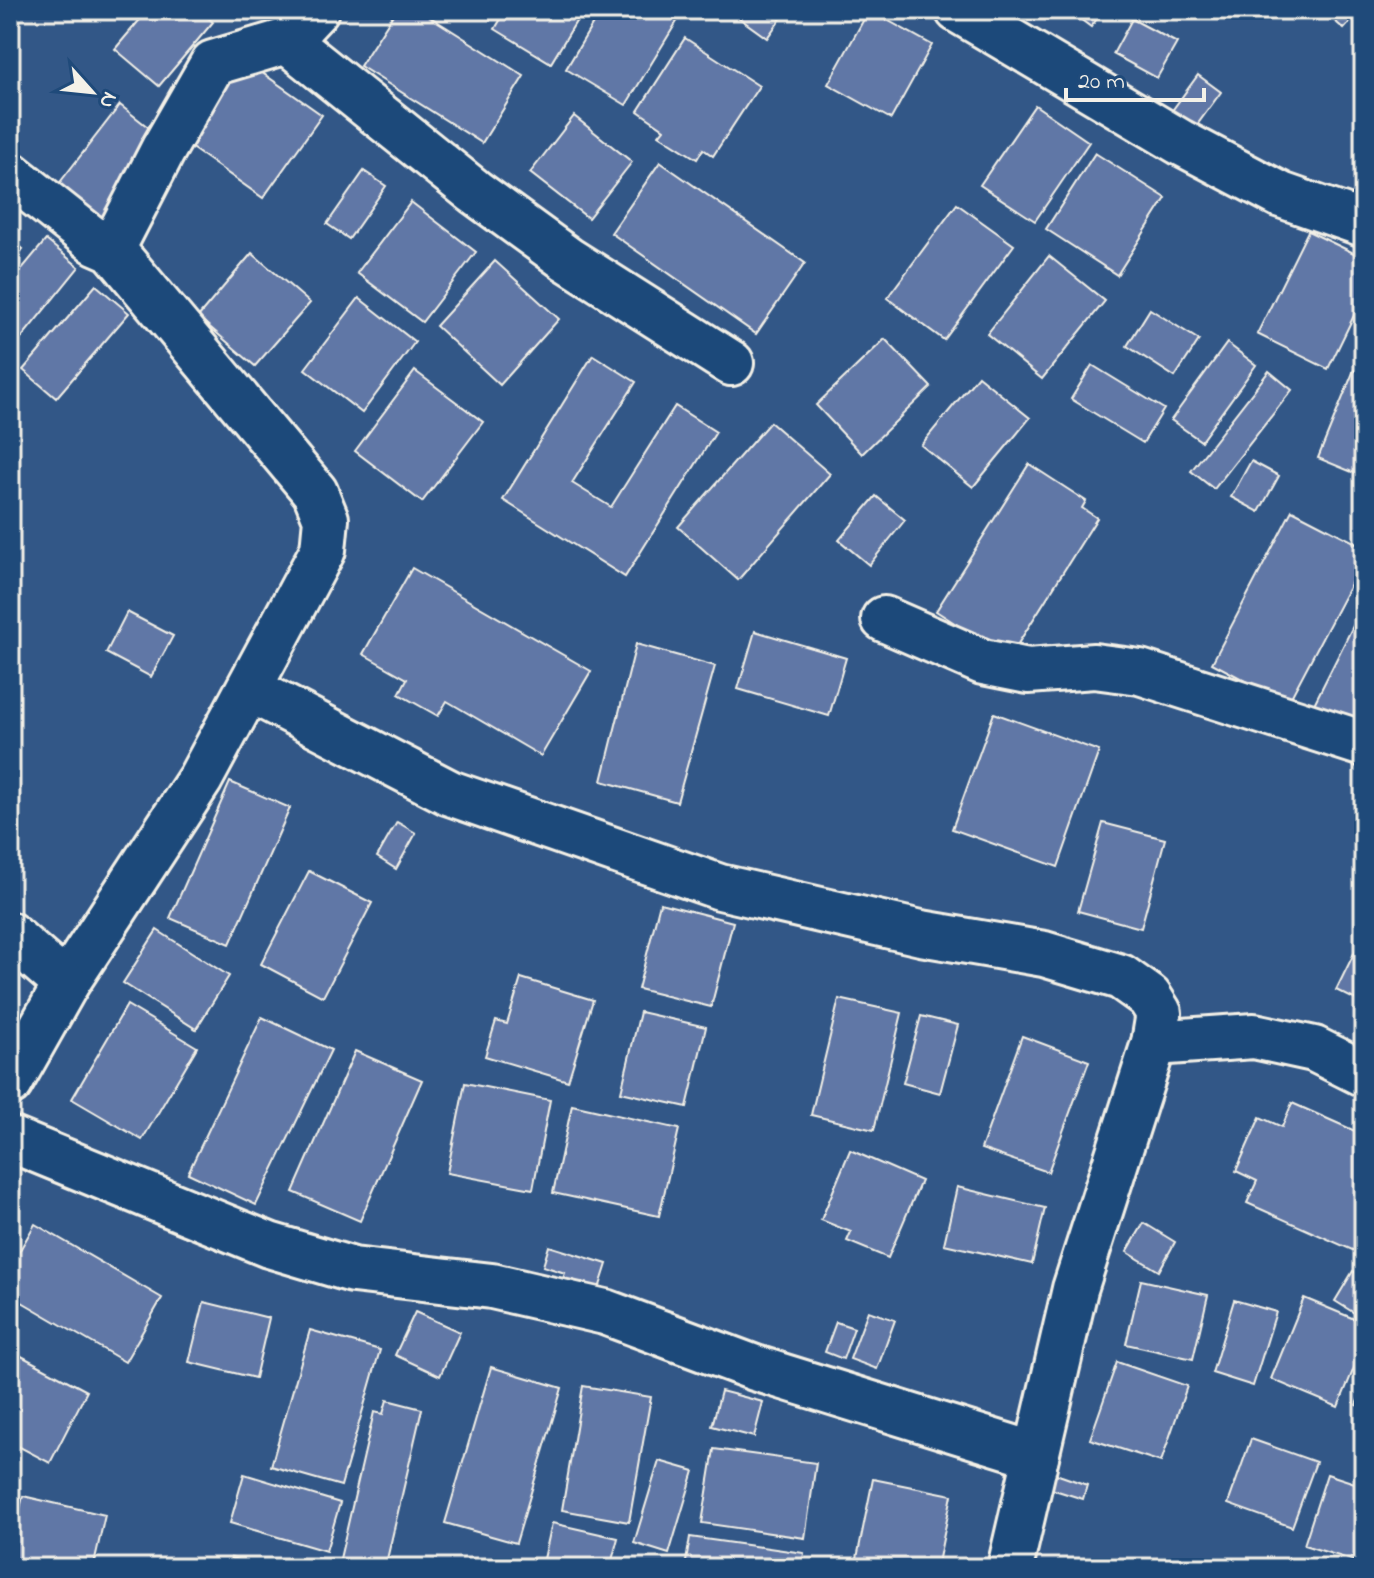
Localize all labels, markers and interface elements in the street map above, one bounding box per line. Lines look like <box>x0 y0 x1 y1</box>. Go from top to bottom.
north arrow <box>52 52 132 132</box>
scale bar <box>1066 52 1204 102</box>
text: 20 m <box>1078 65 1125 100</box>
text: N <box>90 86 125 114</box>

